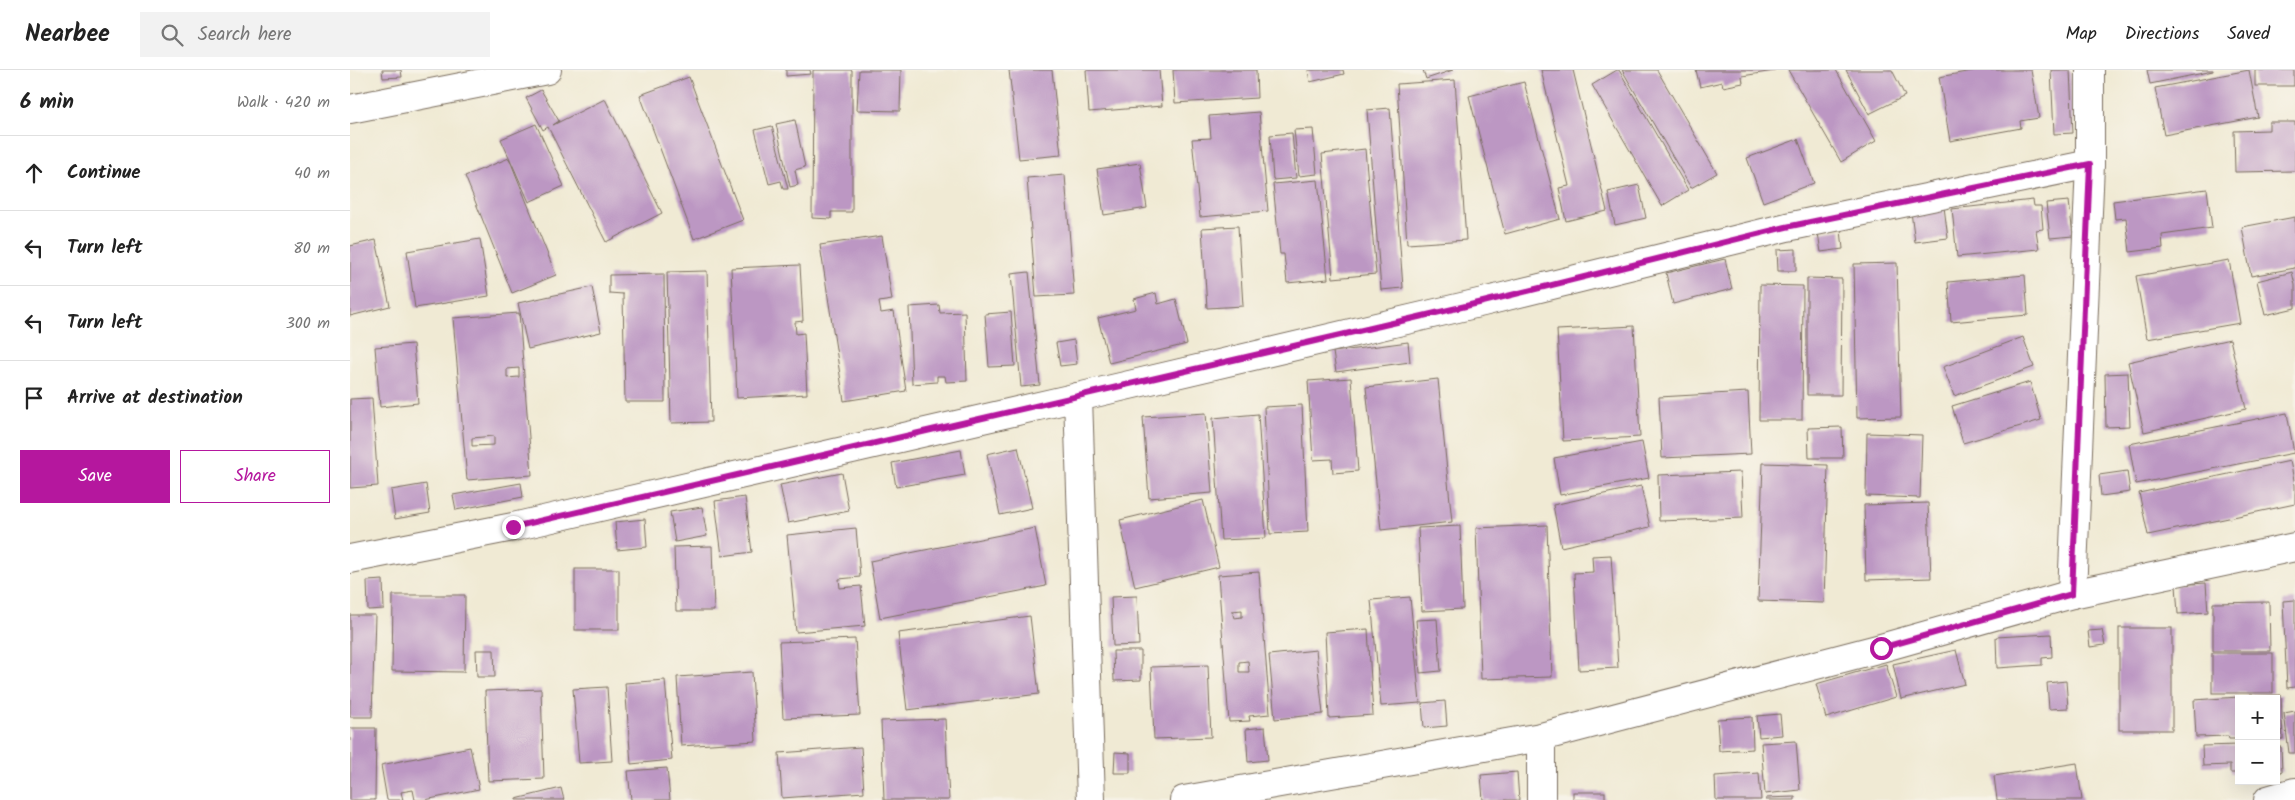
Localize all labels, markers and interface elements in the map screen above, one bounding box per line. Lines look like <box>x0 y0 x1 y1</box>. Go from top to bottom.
search box <box>140 12 490 57</box>
text: Nearbee <box>25 15 110 54</box>
text: Search here <box>198 20 292 50</box>
text: Map <box>2065 20 2097 49</box>
text: Directions <box>2125 20 2199 49</box>
text: Saved <box>2227 20 2270 49</box>
icon: search <box>158 21 186 49</box>
text: 6 min <box>20 86 74 119</box>
text: Walk · 420 m <box>237 90 330 115</box>
text: Continue <box>67 158 140 188</box>
icon: ahead <box>20 159 48 187</box>
text: 40 m <box>294 161 330 186</box>
text: Turn left <box>67 233 142 263</box>
icon: left <box>20 234 48 262</box>
text: 80 m <box>293 236 330 261</box>
text: Turn left <box>67 308 142 338</box>
icon: left <box>20 309 48 337</box>
text: 300 m <box>286 311 330 336</box>
text: Arrive at destination <box>67 383 243 413</box>
icon: arrive <box>20 384 48 412</box>
button: Save <box>20 450 170 503</box>
button: Share <box>180 450 330 503</box>
route end <box>502 516 525 539</box>
route start <box>1870 637 1893 660</box>
map controls <box>2235 695 2280 785</box>
button: + <box>2235 695 2280 740</box>
button: − <box>2235 740 2280 785</box>

